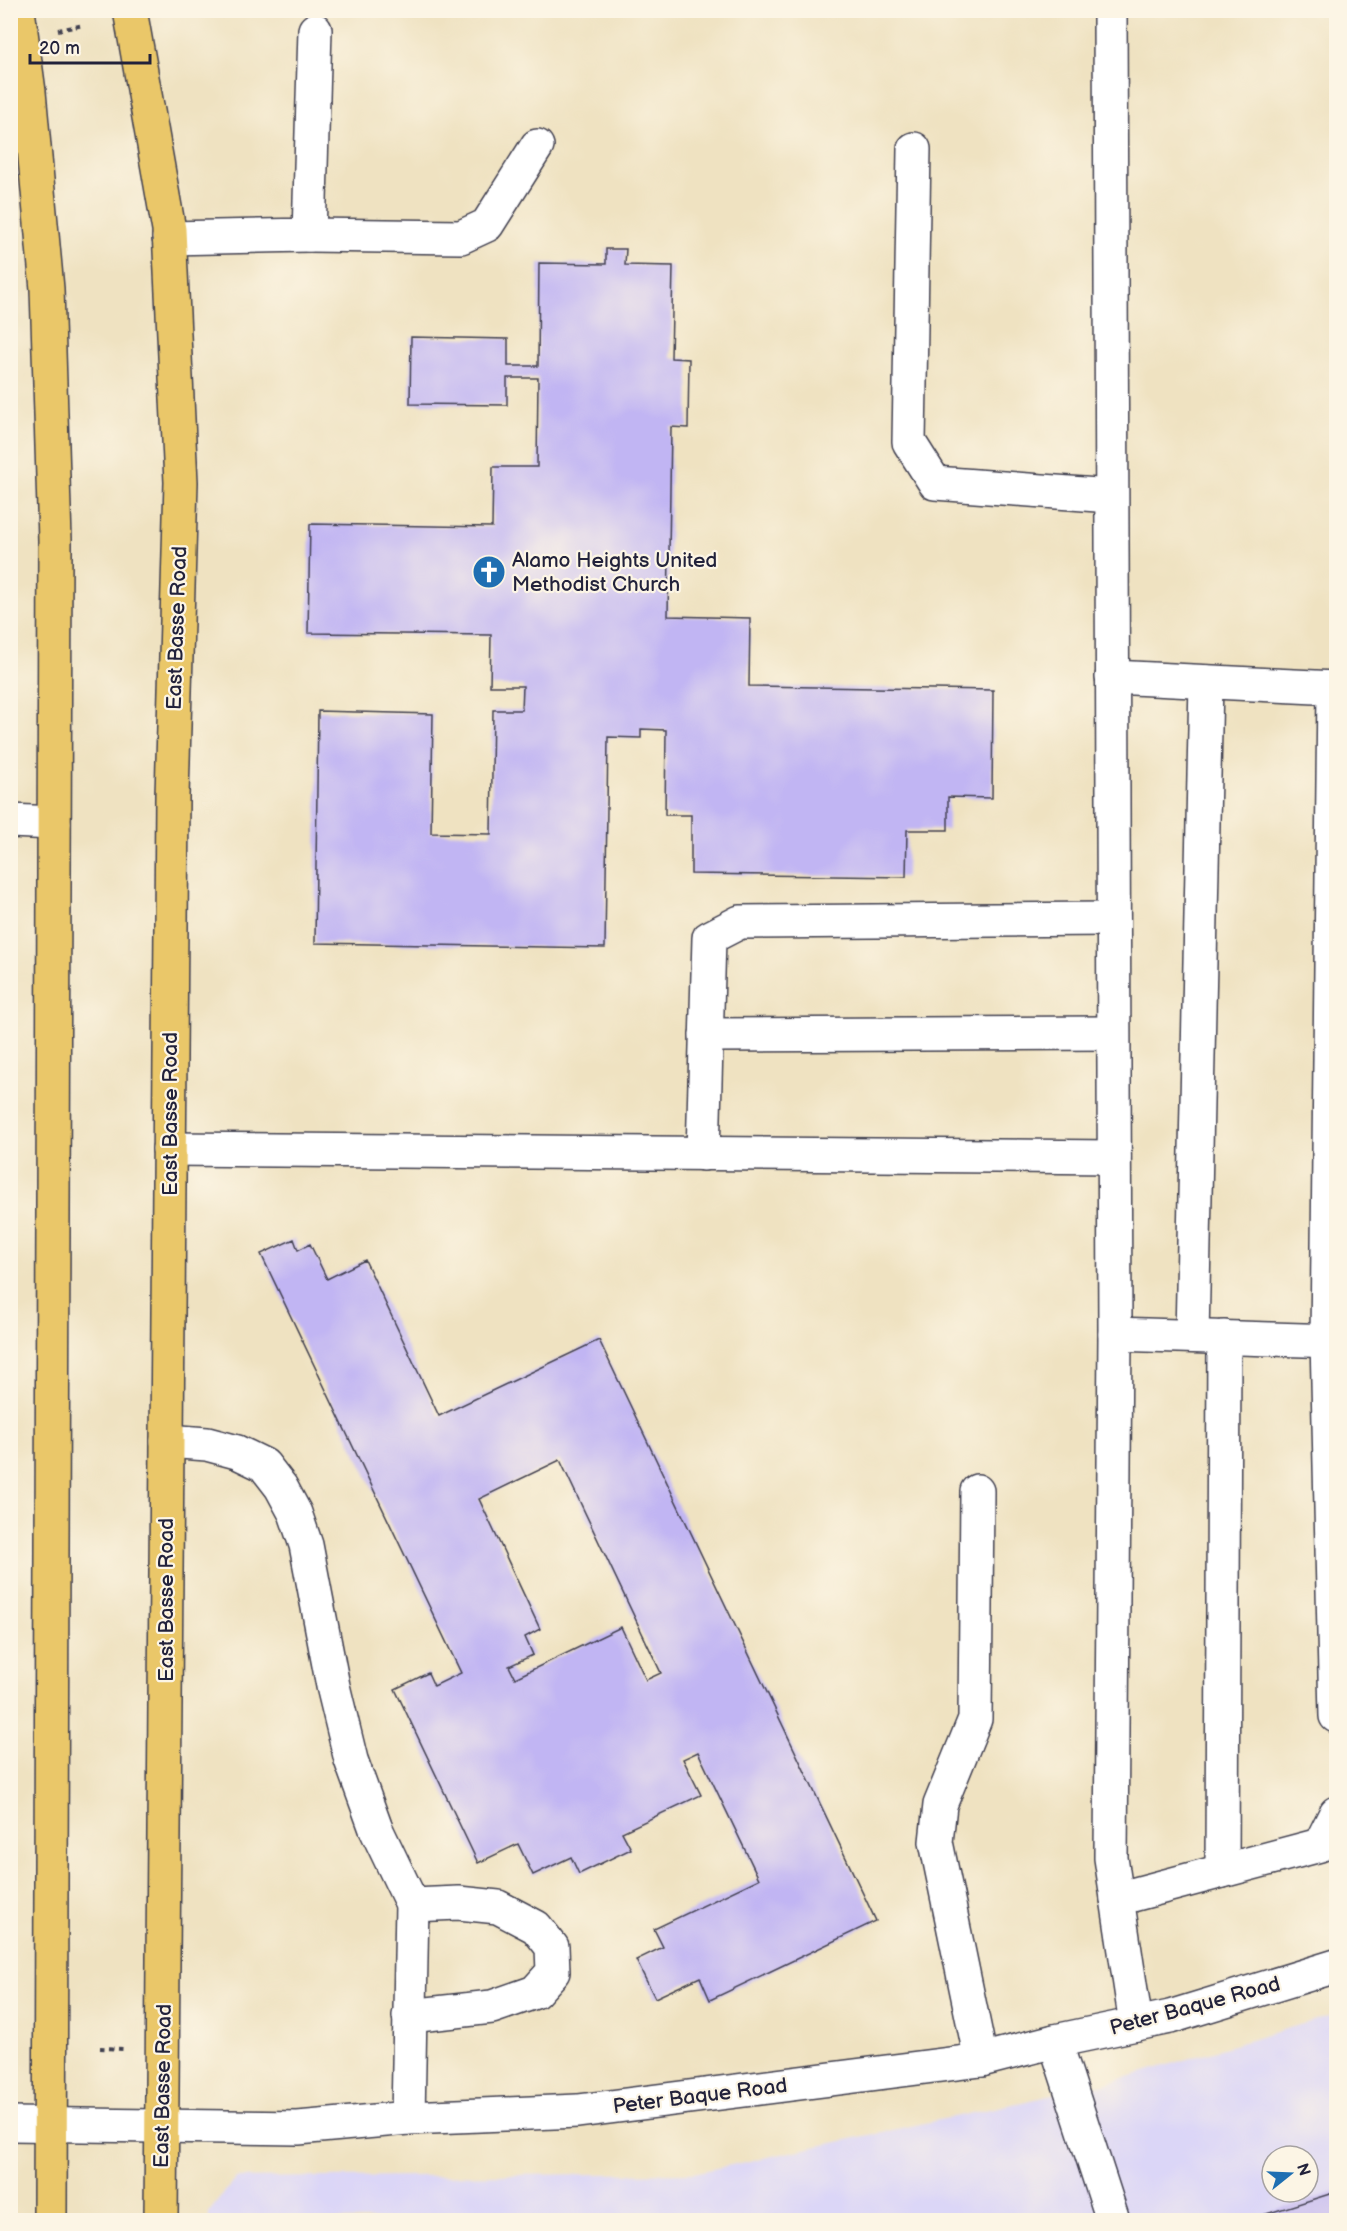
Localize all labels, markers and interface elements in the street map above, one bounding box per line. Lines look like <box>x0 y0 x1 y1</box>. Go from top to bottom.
scale bar <box>30 27 150 65</box>
text: 20 m <box>39 38 80 59</box>
street label: East Basse Road <box>162 546 192 710</box>
place label: Alamo Heights United Methodist Church <box>512 548 717 597</box>
church icon: Alamo Heights United Methodist Church <box>471 554 507 590</box>
street label: East Basse Road <box>158 1032 183 1196</box>
street label: East Basse Road <box>154 1518 179 1682</box>
street label: Peter Baque Road <box>1107 1971 1283 2041</box>
street label: East Basse Road <box>149 2004 177 2168</box>
street label: Peter Baque Road <box>611 2073 789 2119</box>
north arrow <box>1260 2144 1320 2204</box>
text: N <box>1292 2161 1314 2178</box>

